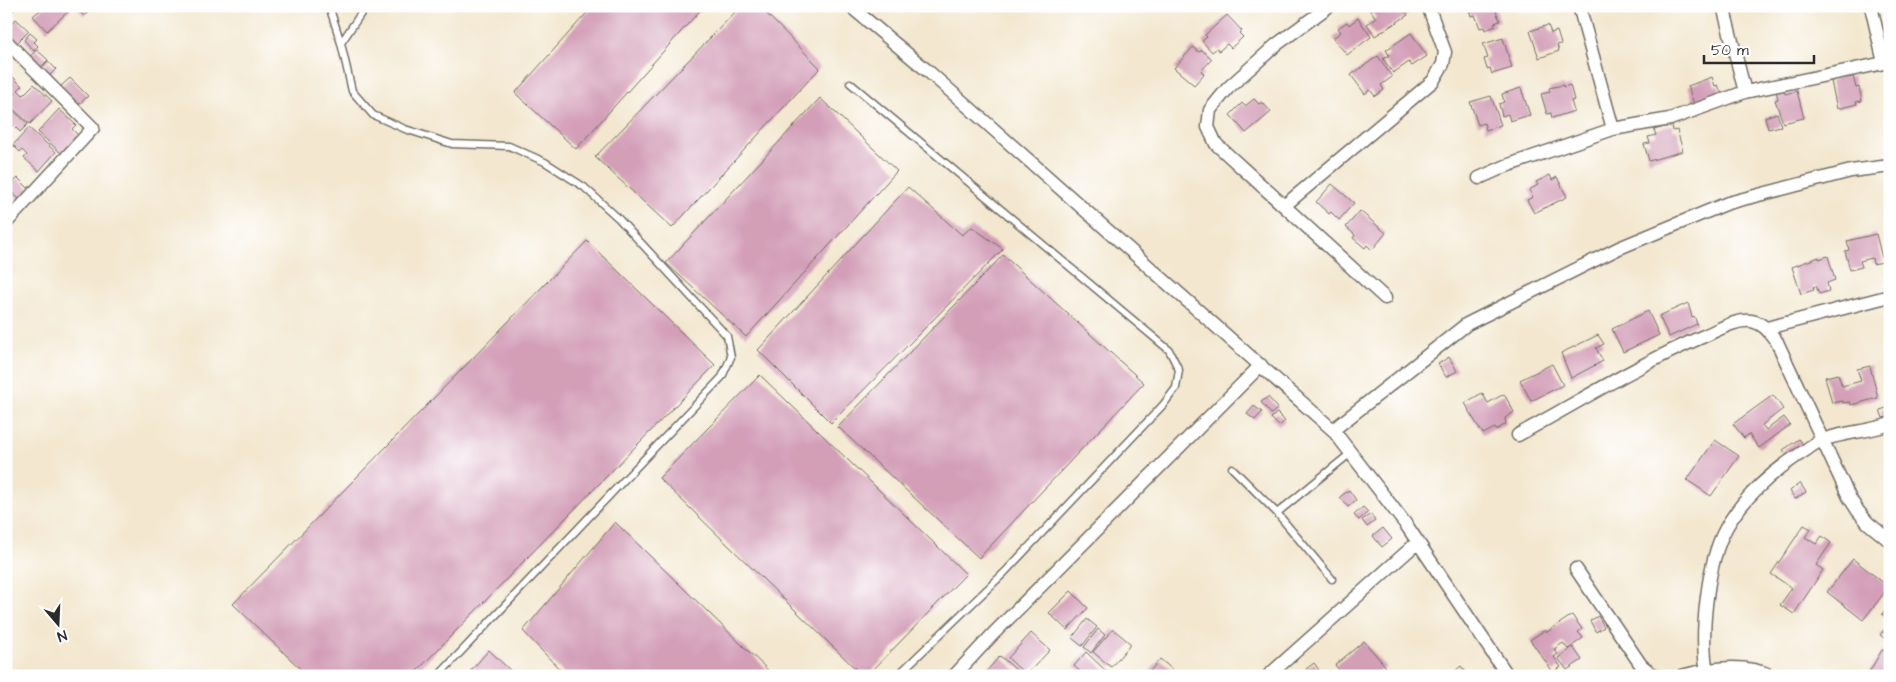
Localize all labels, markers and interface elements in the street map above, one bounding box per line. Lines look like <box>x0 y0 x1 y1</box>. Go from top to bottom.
scale bar <box>1704 32 1814 64</box>
text: 50 m <box>1711 40 1749 61</box>
north arrow <box>32 600 82 650</box>
text: N <box>54 624 69 646</box>

